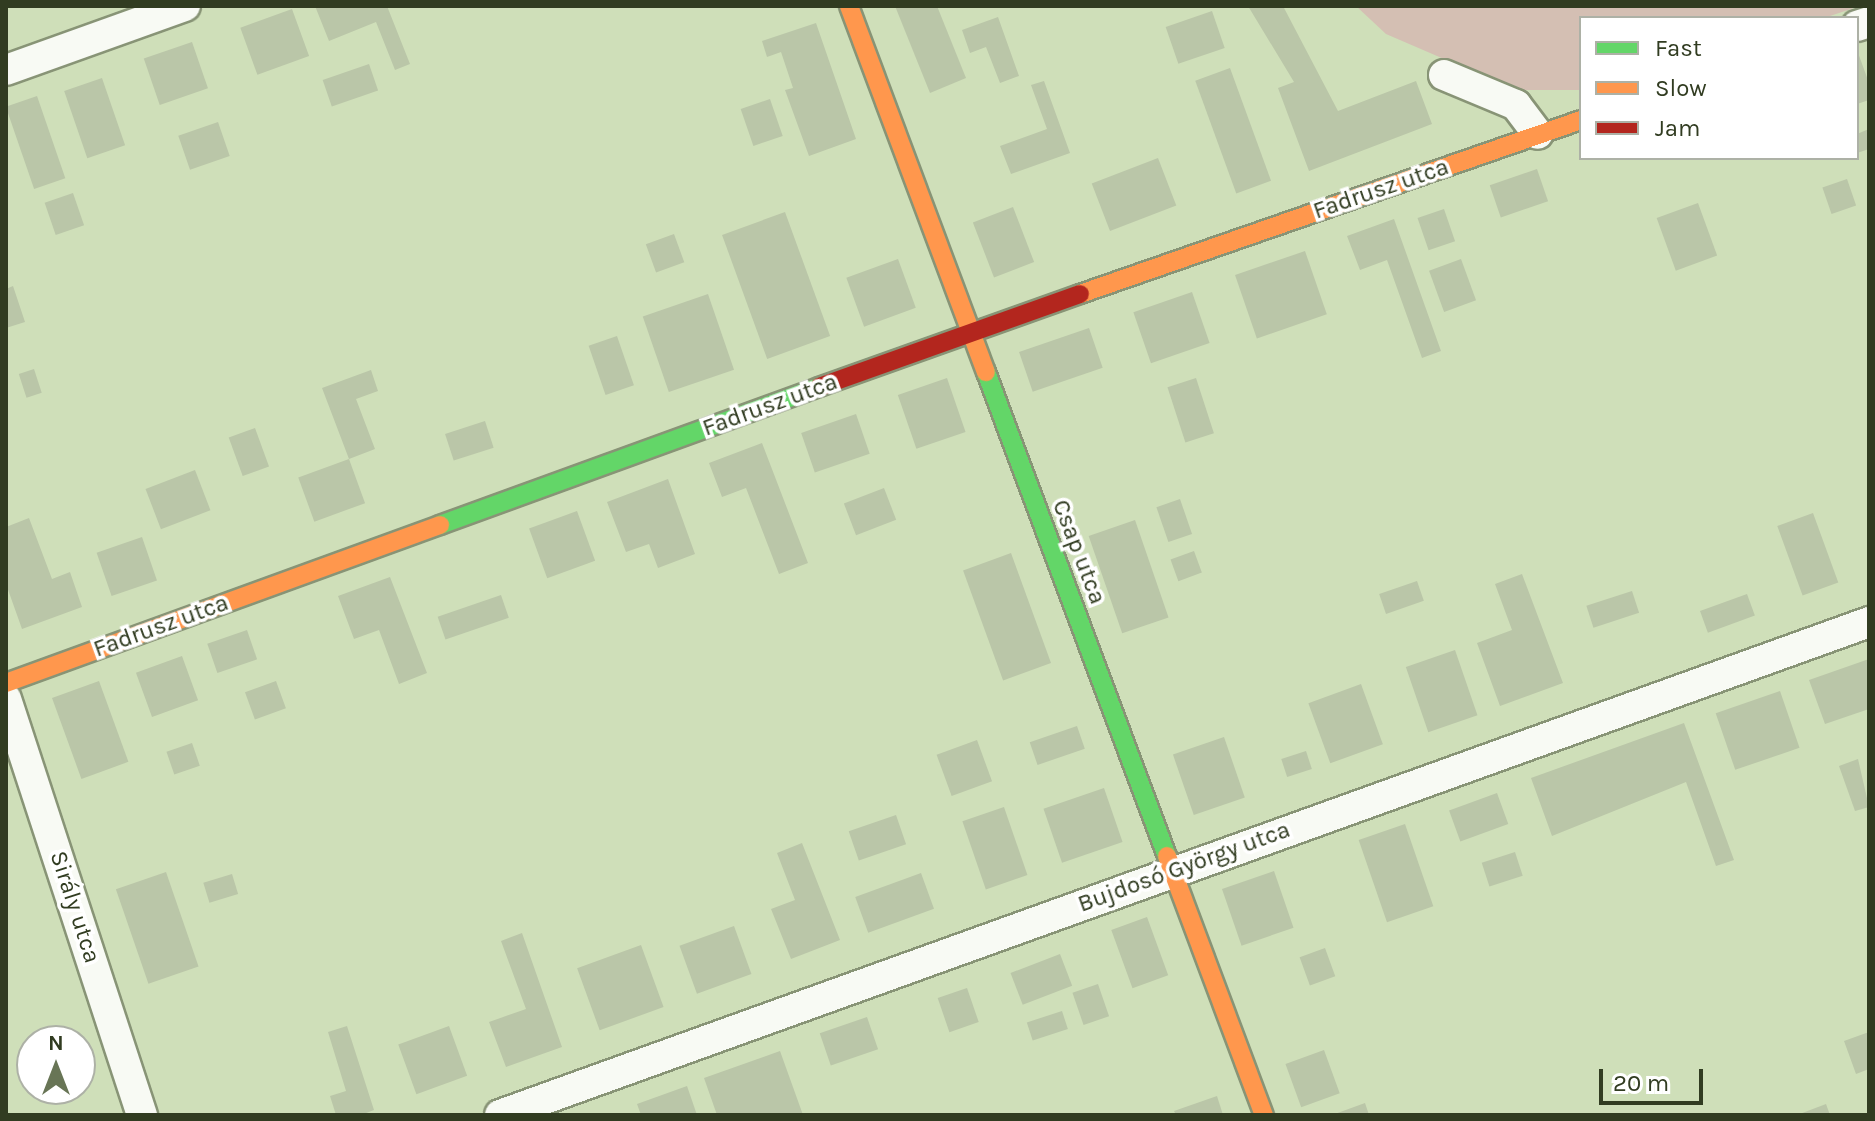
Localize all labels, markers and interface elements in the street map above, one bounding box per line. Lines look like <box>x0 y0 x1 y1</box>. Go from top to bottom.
legend <box>1579 16 1859 160</box>
text: Fast <box>1655 34 1702 62</box>
text: Slow <box>1655 74 1707 102</box>
text: Jam <box>1655 114 1700 142</box>
street label: Fadrusz utca <box>1309 152 1453 226</box>
street label: Fadrusz utca <box>699 367 841 443</box>
street label: Csap utca <box>1046 496 1112 608</box>
street label: Fadrusz utca <box>90 588 232 664</box>
street label: Bujdosó György utca <box>1074 815 1294 919</box>
street label: Sirály utca <box>43 847 107 967</box>
north arrow <box>16 1025 96 1105</box>
text: N <box>48 1030 64 1056</box>
scale bar <box>1603 1053 1707 1103</box>
text: 20 m <box>1613 1069 1669 1097</box>

